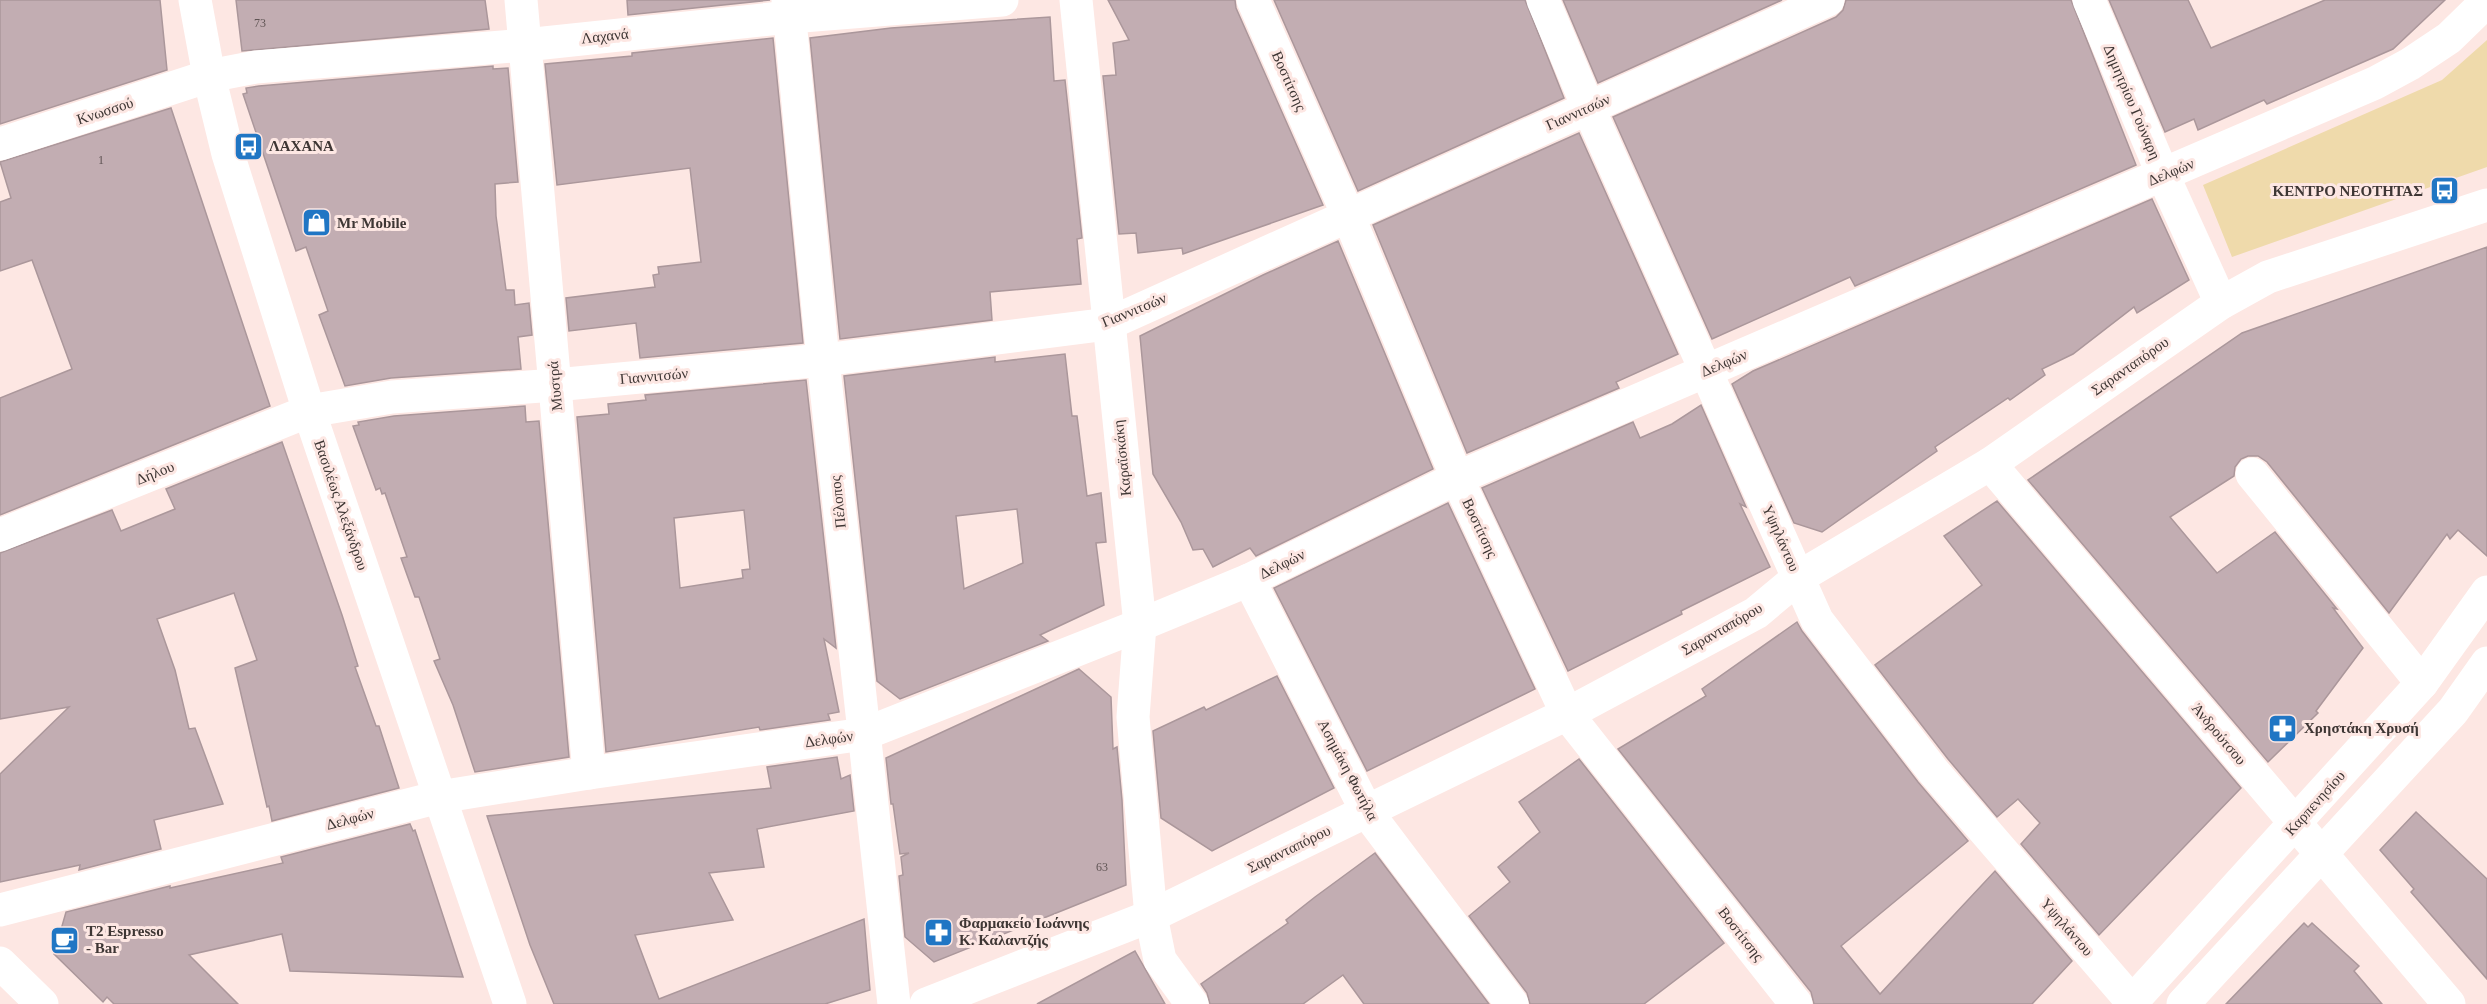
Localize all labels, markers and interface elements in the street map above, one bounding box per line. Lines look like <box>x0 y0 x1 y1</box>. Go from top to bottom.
house number: 73 <box>254 16 266 30</box>
street label: Λαχανά <box>581 26 630 46</box>
street label: Δημητρίου Γούναρη <box>2101 42 2163 162</box>
street label: Βοστίτσης <box>1269 49 1309 113</box>
street label: Γιαννιτσών <box>1543 91 1613 133</box>
street label: Κνωσσού <box>75 94 135 128</box>
bus stop icon: ΛΑΧΑΝΑ <box>232 130 264 162</box>
place label: ΛΑΧΑΝΑ <box>269 138 334 154</box>
house number: 1 <box>98 153 104 167</box>
street label: Δελφών <box>2146 155 2197 189</box>
bus stop icon: ΚΕΝΤΡΟ ΝΕΟΤΗΤΑΣ <box>2428 175 2460 207</box>
place label: ΚΕΝΤΡΟ ΝΕΟΤΗΤΑΣ <box>2273 183 2423 199</box>
shop icon: Mr Mobile <box>300 207 332 239</box>
place label: Mr Mobile <box>337 215 407 231</box>
street label: Γιαννιτσών <box>1099 290 1169 330</box>
street label: Σαρανταπόρου <box>2089 334 2171 398</box>
street label: Δελφών <box>1699 346 1750 380</box>
street label: Μυστρά <box>545 360 565 412</box>
street label: Γιαννιτσών <box>619 365 689 387</box>
street label: Καραϊσκάκη <box>1110 419 1134 497</box>
street label: Βασιλέως Αλεξάνδρου <box>311 438 371 572</box>
street label: Δήλου <box>134 458 176 488</box>
street label: Πέλοπος <box>827 475 849 529</box>
street label: Βοστίτσης <box>1459 496 1501 560</box>
street label: Υψηλάντου <box>1759 502 1803 574</box>
street label: Δελφών <box>1257 546 1308 582</box>
street label: Σαρανταπόρου <box>1679 600 1765 658</box>
street label: Άνδρούτσου <box>2189 700 2249 768</box>
pharmacy icon: Χρηστάκη Χρυσή <box>2267 712 2299 744</box>
street label: Ασημάκη Φωτήλα <box>1315 717 1381 823</box>
place label: Χρηστάκη Χρυσή <box>2304 720 2419 736</box>
street label: Δελφών <box>804 728 854 750</box>
street label: Καρπενησίου <box>2282 767 2348 839</box>
street label: Δελφών <box>324 805 376 833</box>
street label: Σαρανταπόρου <box>1245 822 1333 876</box>
house number: 63 <box>1096 860 1108 874</box>
street label: Υψηλάντου <box>2038 895 2096 959</box>
street label: Βοστίτσης <box>1715 904 1767 964</box>
place label: Φαρμακείο Ιωάννης Κ. Καλαντζής <box>959 915 1089 948</box>
pharmacy icon: Φαρμακείο Ιωάννης Κ. Καλαντζής <box>922 916 954 948</box>
place label: T2 Espresso - Bar <box>86 923 164 956</box>
cafe icon: T2 Espresso - Bar <box>49 924 81 956</box>

